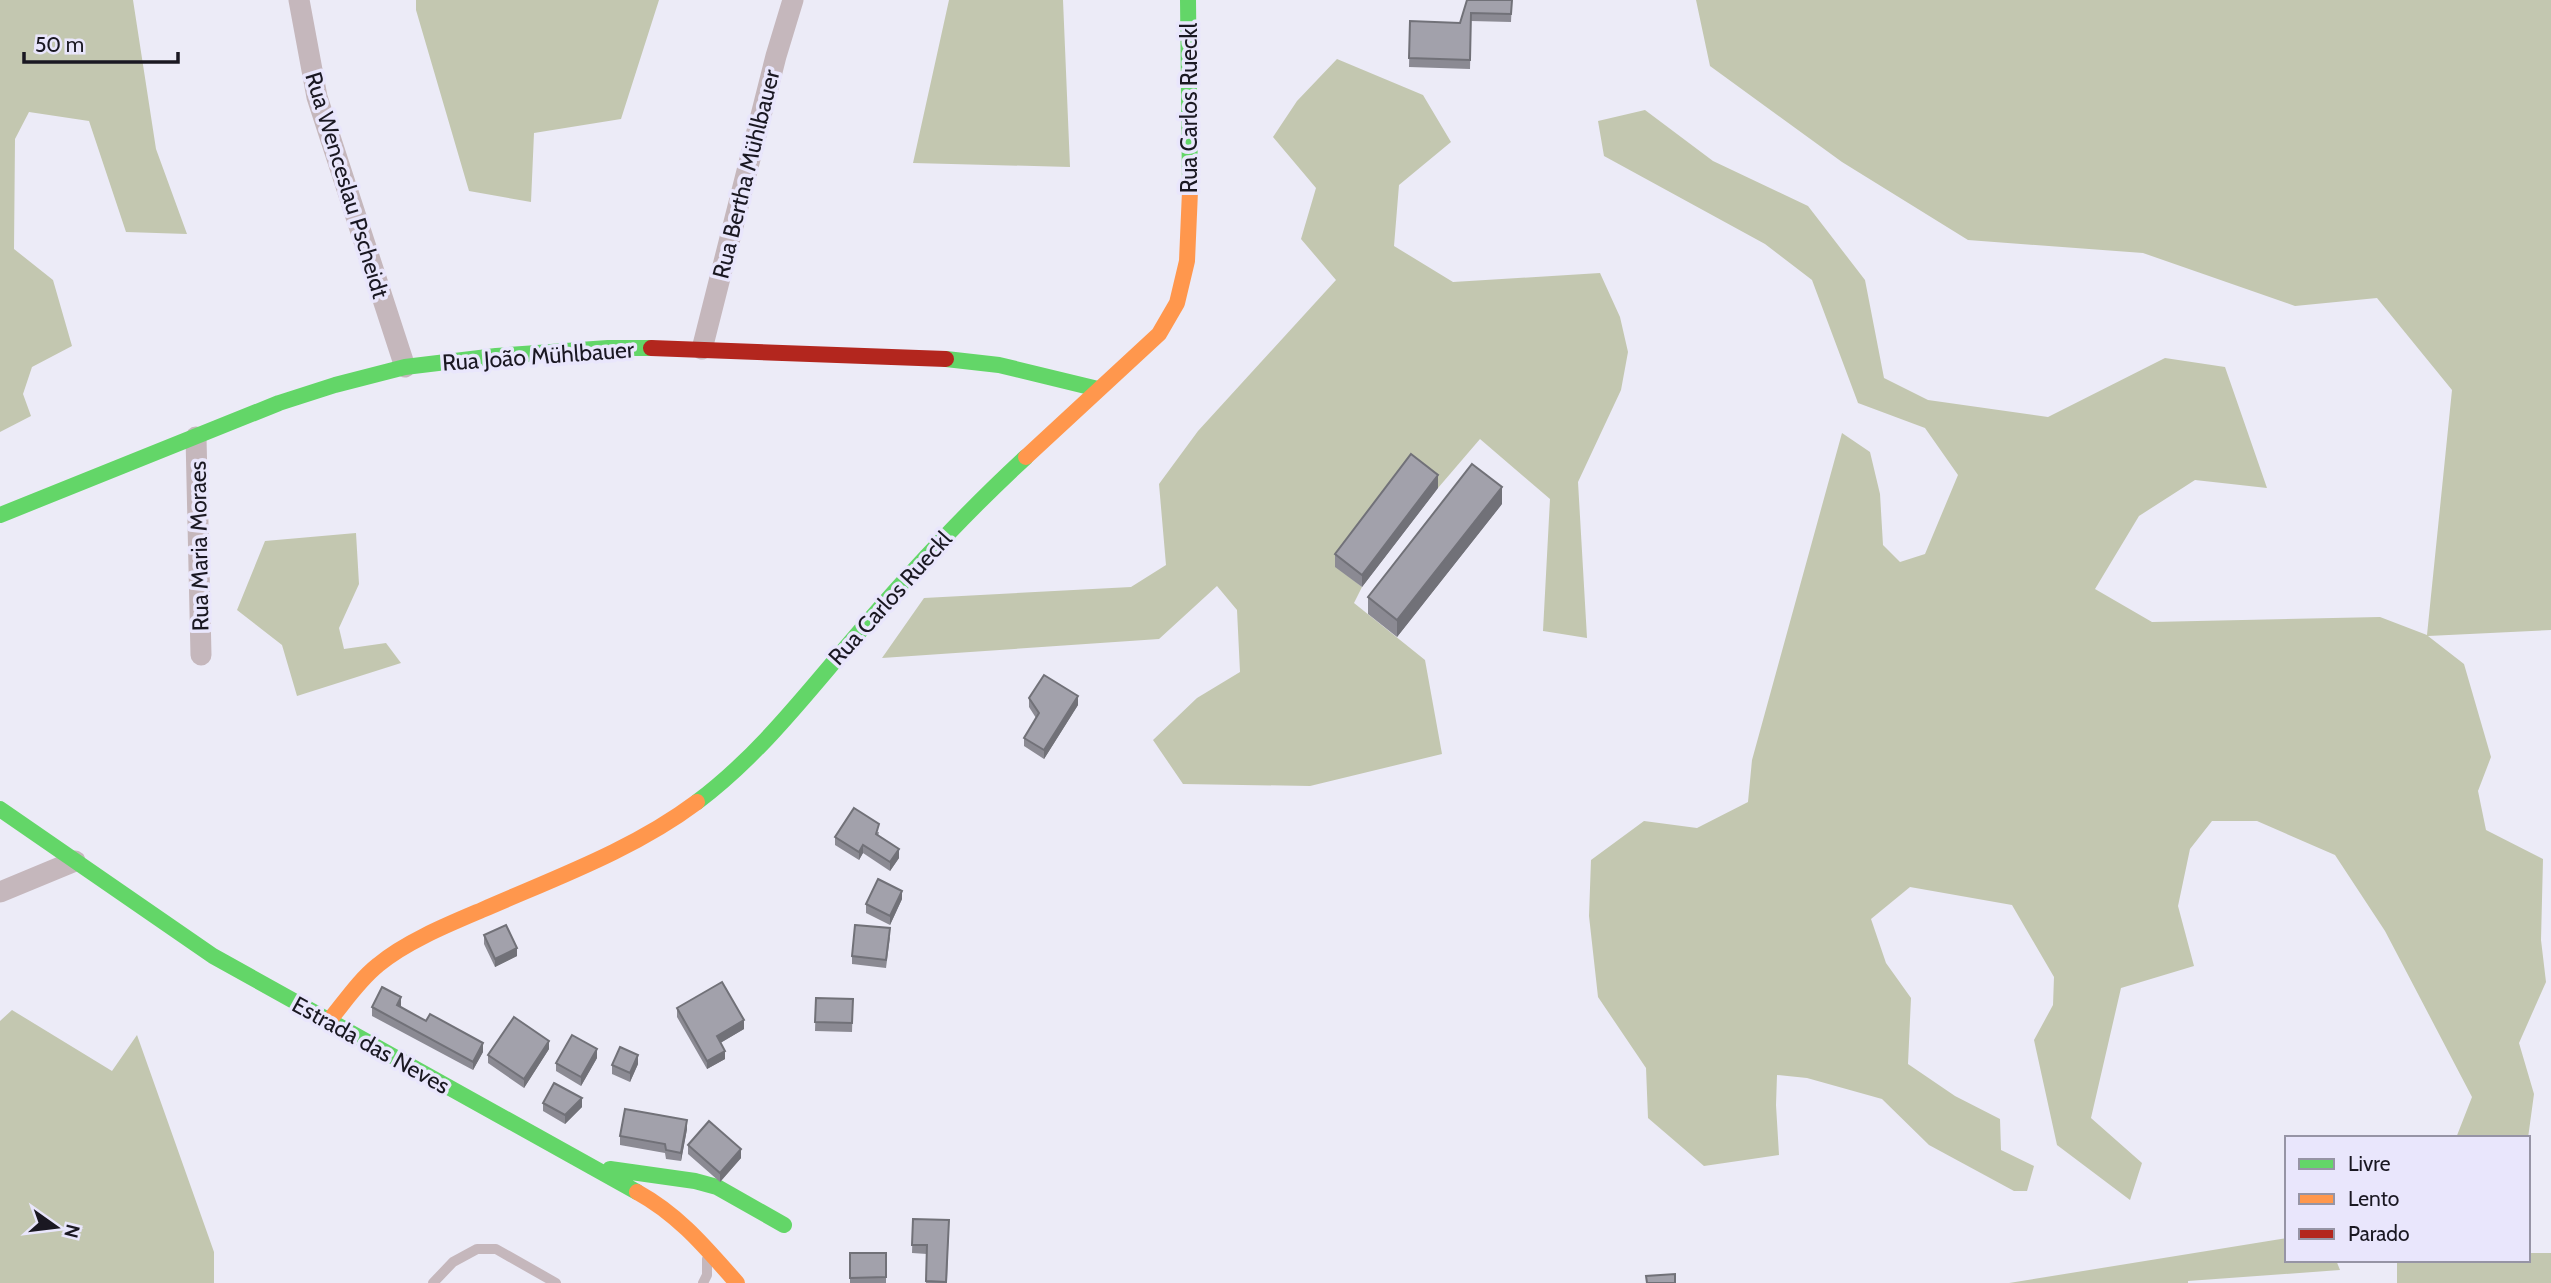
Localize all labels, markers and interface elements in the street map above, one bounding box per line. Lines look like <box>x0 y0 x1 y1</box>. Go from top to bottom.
scale bar <box>24 21 178 65</box>
street label: Rua Carlos Rueckl <box>1175 22 1203 193</box>
text: 50 m <box>35 32 84 57</box>
street label: Rua Bertha Mühlbauer <box>706 66 786 281</box>
street label: Rua Wenceslau Pscheidt <box>299 68 395 302</box>
street label: Rua João Mühlbauer <box>441 335 636 377</box>
street label: Rua Maria Moraes <box>184 461 214 631</box>
street label: Rua Carlos Rueckl <box>823 525 958 671</box>
street label: Estrada das Neves <box>287 990 455 1100</box>
legend <box>2285 1136 2530 1262</box>
text: Livre <box>2348 1151 2391 1176</box>
text: Lento <box>2348 1186 2399 1211</box>
north arrow <box>21 1192 91 1262</box>
text: Parado <box>2348 1221 2410 1246</box>
text: N <box>59 1222 85 1240</box>

